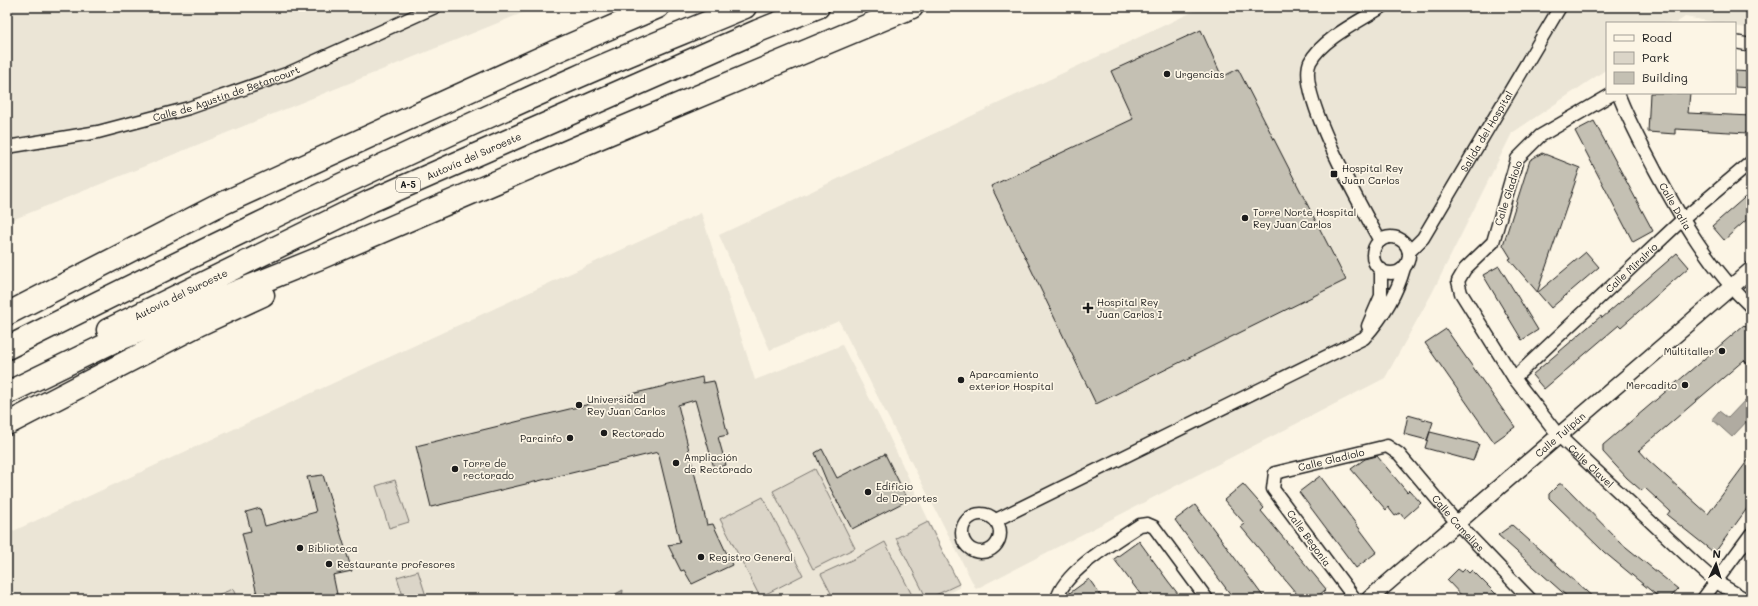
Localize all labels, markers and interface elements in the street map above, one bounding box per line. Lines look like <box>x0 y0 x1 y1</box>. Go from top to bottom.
legend <box>1606 22 1736 94</box>
text: Road <box>1642 29 1672 45</box>
text: Park <box>1642 49 1669 65</box>
street label: Calle de Agustín de Betancourt <box>151 62 302 124</box>
place label: Urgencias <box>1175 67 1224 81</box>
marker: Urgencias <box>1162 69 1172 79</box>
text: Building <box>1642 69 1688 85</box>
street label: Salida del Hospital <box>1457 88 1516 174</box>
street label: Autovía del Suroeste <box>424 129 523 183</box>
street label: Calle Gladiolo <box>1491 159 1525 227</box>
place label: Hospital Rey Juan Carlos <box>1342 161 1403 187</box>
marker: Hospital Rey Juan Carlos <box>1329 169 1339 179</box>
road number: A-5 <box>396 178 420 192</box>
street label: Calle Dalia <box>1656 180 1695 233</box>
place label: Torre Norte Hospital Rey Juan Carlos <box>1253 205 1356 231</box>
marker: Torre Norte Hospital Rey Juan Carlos <box>1240 213 1250 223</box>
street label: Calle Miralrío <box>1602 240 1660 296</box>
street label: Autovía del Suroeste <box>132 265 230 323</box>
place label: Hospital Rey Juan Carlos I <box>1097 295 1163 321</box>
marker: Hospital Rey Juan Carlos I <box>1082 302 1094 314</box>
place label: Multitaller <box>1664 344 1714 358</box>
marker: Multitaller <box>1717 346 1727 356</box>
place label: Aparcamiento exterior Hospital <box>969 367 1053 393</box>
marker: Aparcamiento exterior Hospital <box>956 375 966 385</box>
place label: Mercadito <box>1626 378 1677 392</box>
marker: Mercadito <box>1680 380 1690 390</box>
place label: Universidad Rey Juan Carlos <box>587 392 666 418</box>
marker: Universidad Rey Juan Carlos <box>574 400 584 410</box>
street label: Calle Tulipán <box>1532 409 1588 460</box>
place label: Rectorado <box>612 426 664 440</box>
marker: Rectorado <box>599 428 609 438</box>
place label: Parainfo <box>520 431 562 445</box>
marker: Parainfo <box>565 433 575 443</box>
street label: Calle Clavel <box>1565 441 1617 491</box>
street label: Calle Gladiolo <box>1296 445 1366 474</box>
place label: Ampliación de Rectorado <box>684 450 752 476</box>
place label: Torre de rectorado <box>463 456 514 482</box>
marker: Ampliación de Rectorado <box>671 458 681 468</box>
marker: Torre de rectorado <box>450 464 460 474</box>
place label: Edificio de Deportes <box>876 479 937 505</box>
marker: Edificio de Deportes <box>863 487 873 497</box>
street label: Calle Camelias <box>1429 492 1488 555</box>
street label: Calle Begonia <box>1284 507 1334 569</box>
place label: Biblioteca <box>308 541 358 555</box>
marker: Biblioteca <box>295 543 305 553</box>
north arrow <box>1696 544 1736 584</box>
text: N <box>1712 546 1721 561</box>
place label: Registro General <box>709 550 793 564</box>
marker: Registro General <box>696 552 706 562</box>
place label: Restaurante profesores <box>337 557 455 571</box>
marker: Restaurante profesores <box>324 559 334 569</box>

